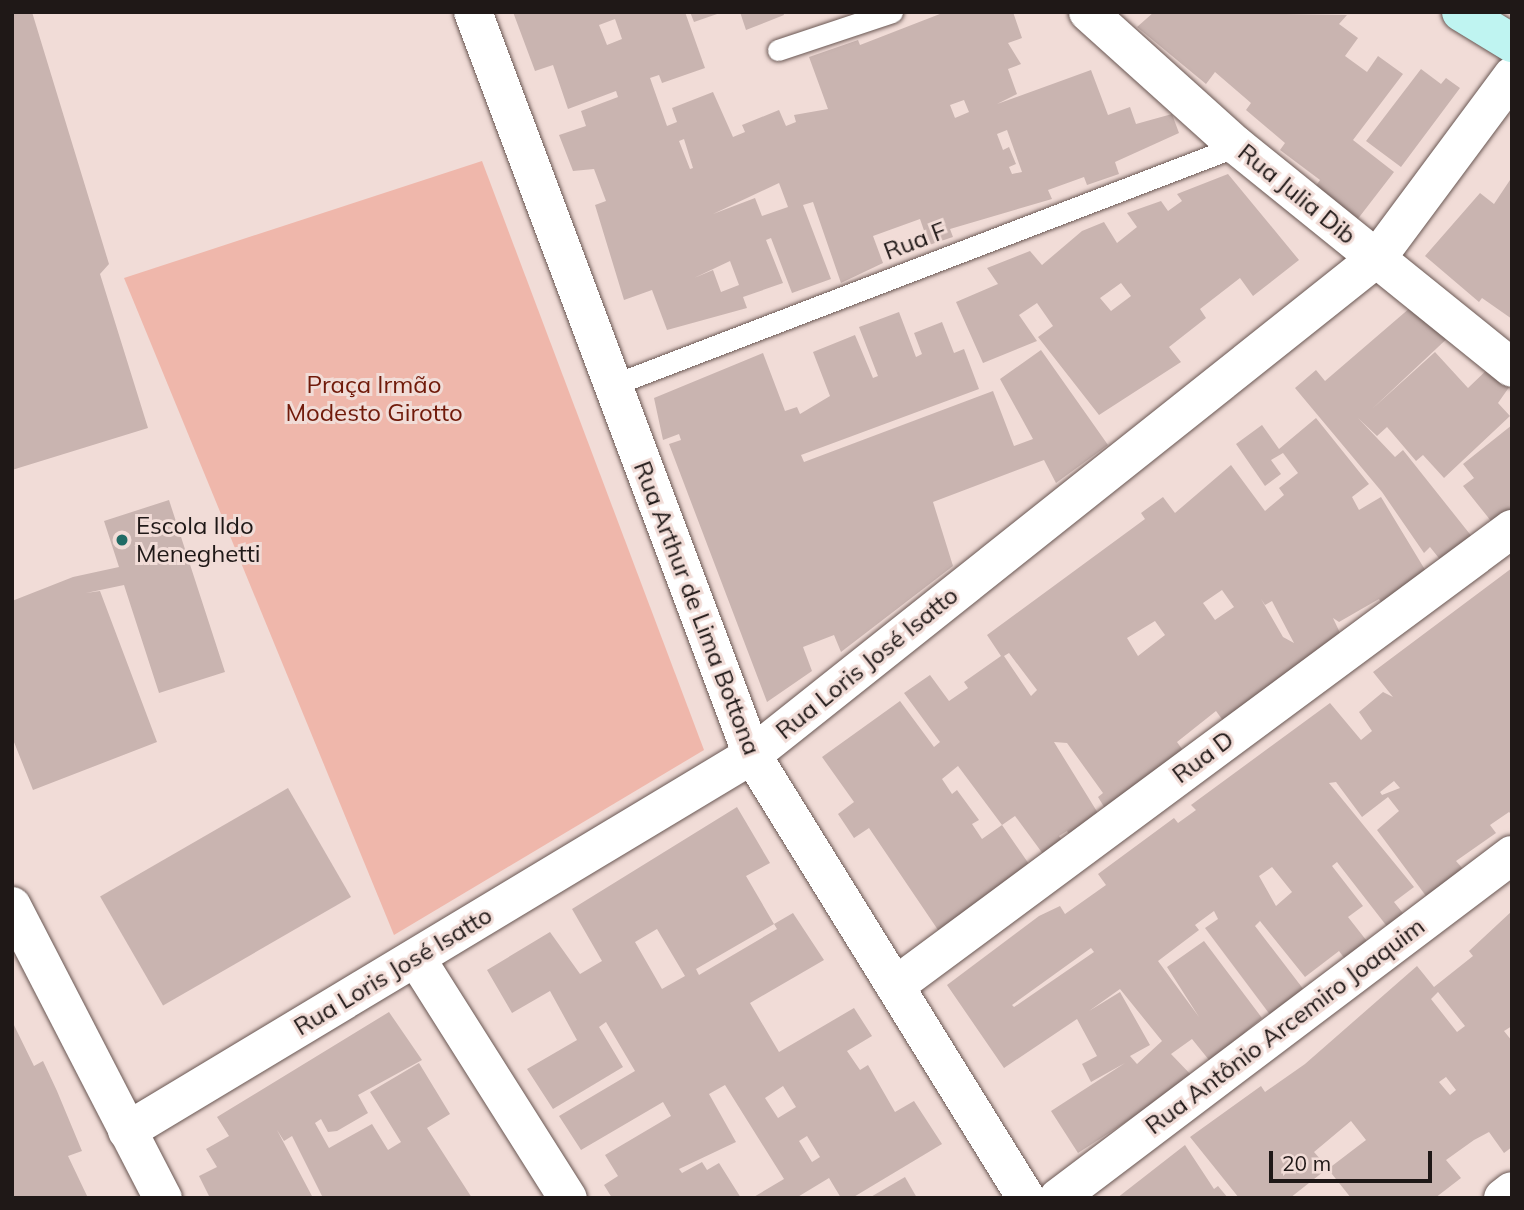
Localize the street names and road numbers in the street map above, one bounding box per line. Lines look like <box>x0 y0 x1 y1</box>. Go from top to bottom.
street label: Rua Julia Dib <box>1232 138 1362 250</box>
street label: Rua F <box>880 216 950 266</box>
street label: Rua Arthur de Lima Bottona <box>628 457 766 759</box>
street label: Rua Loris José Isatto <box>770 581 964 745</box>
street label: Rua D <box>1167 725 1239 789</box>
street label: Rua Loris José Isatto <box>289 901 497 1041</box>
street label: Rua Antônio Arcemiro Joaquim <box>1140 912 1430 1140</box>

